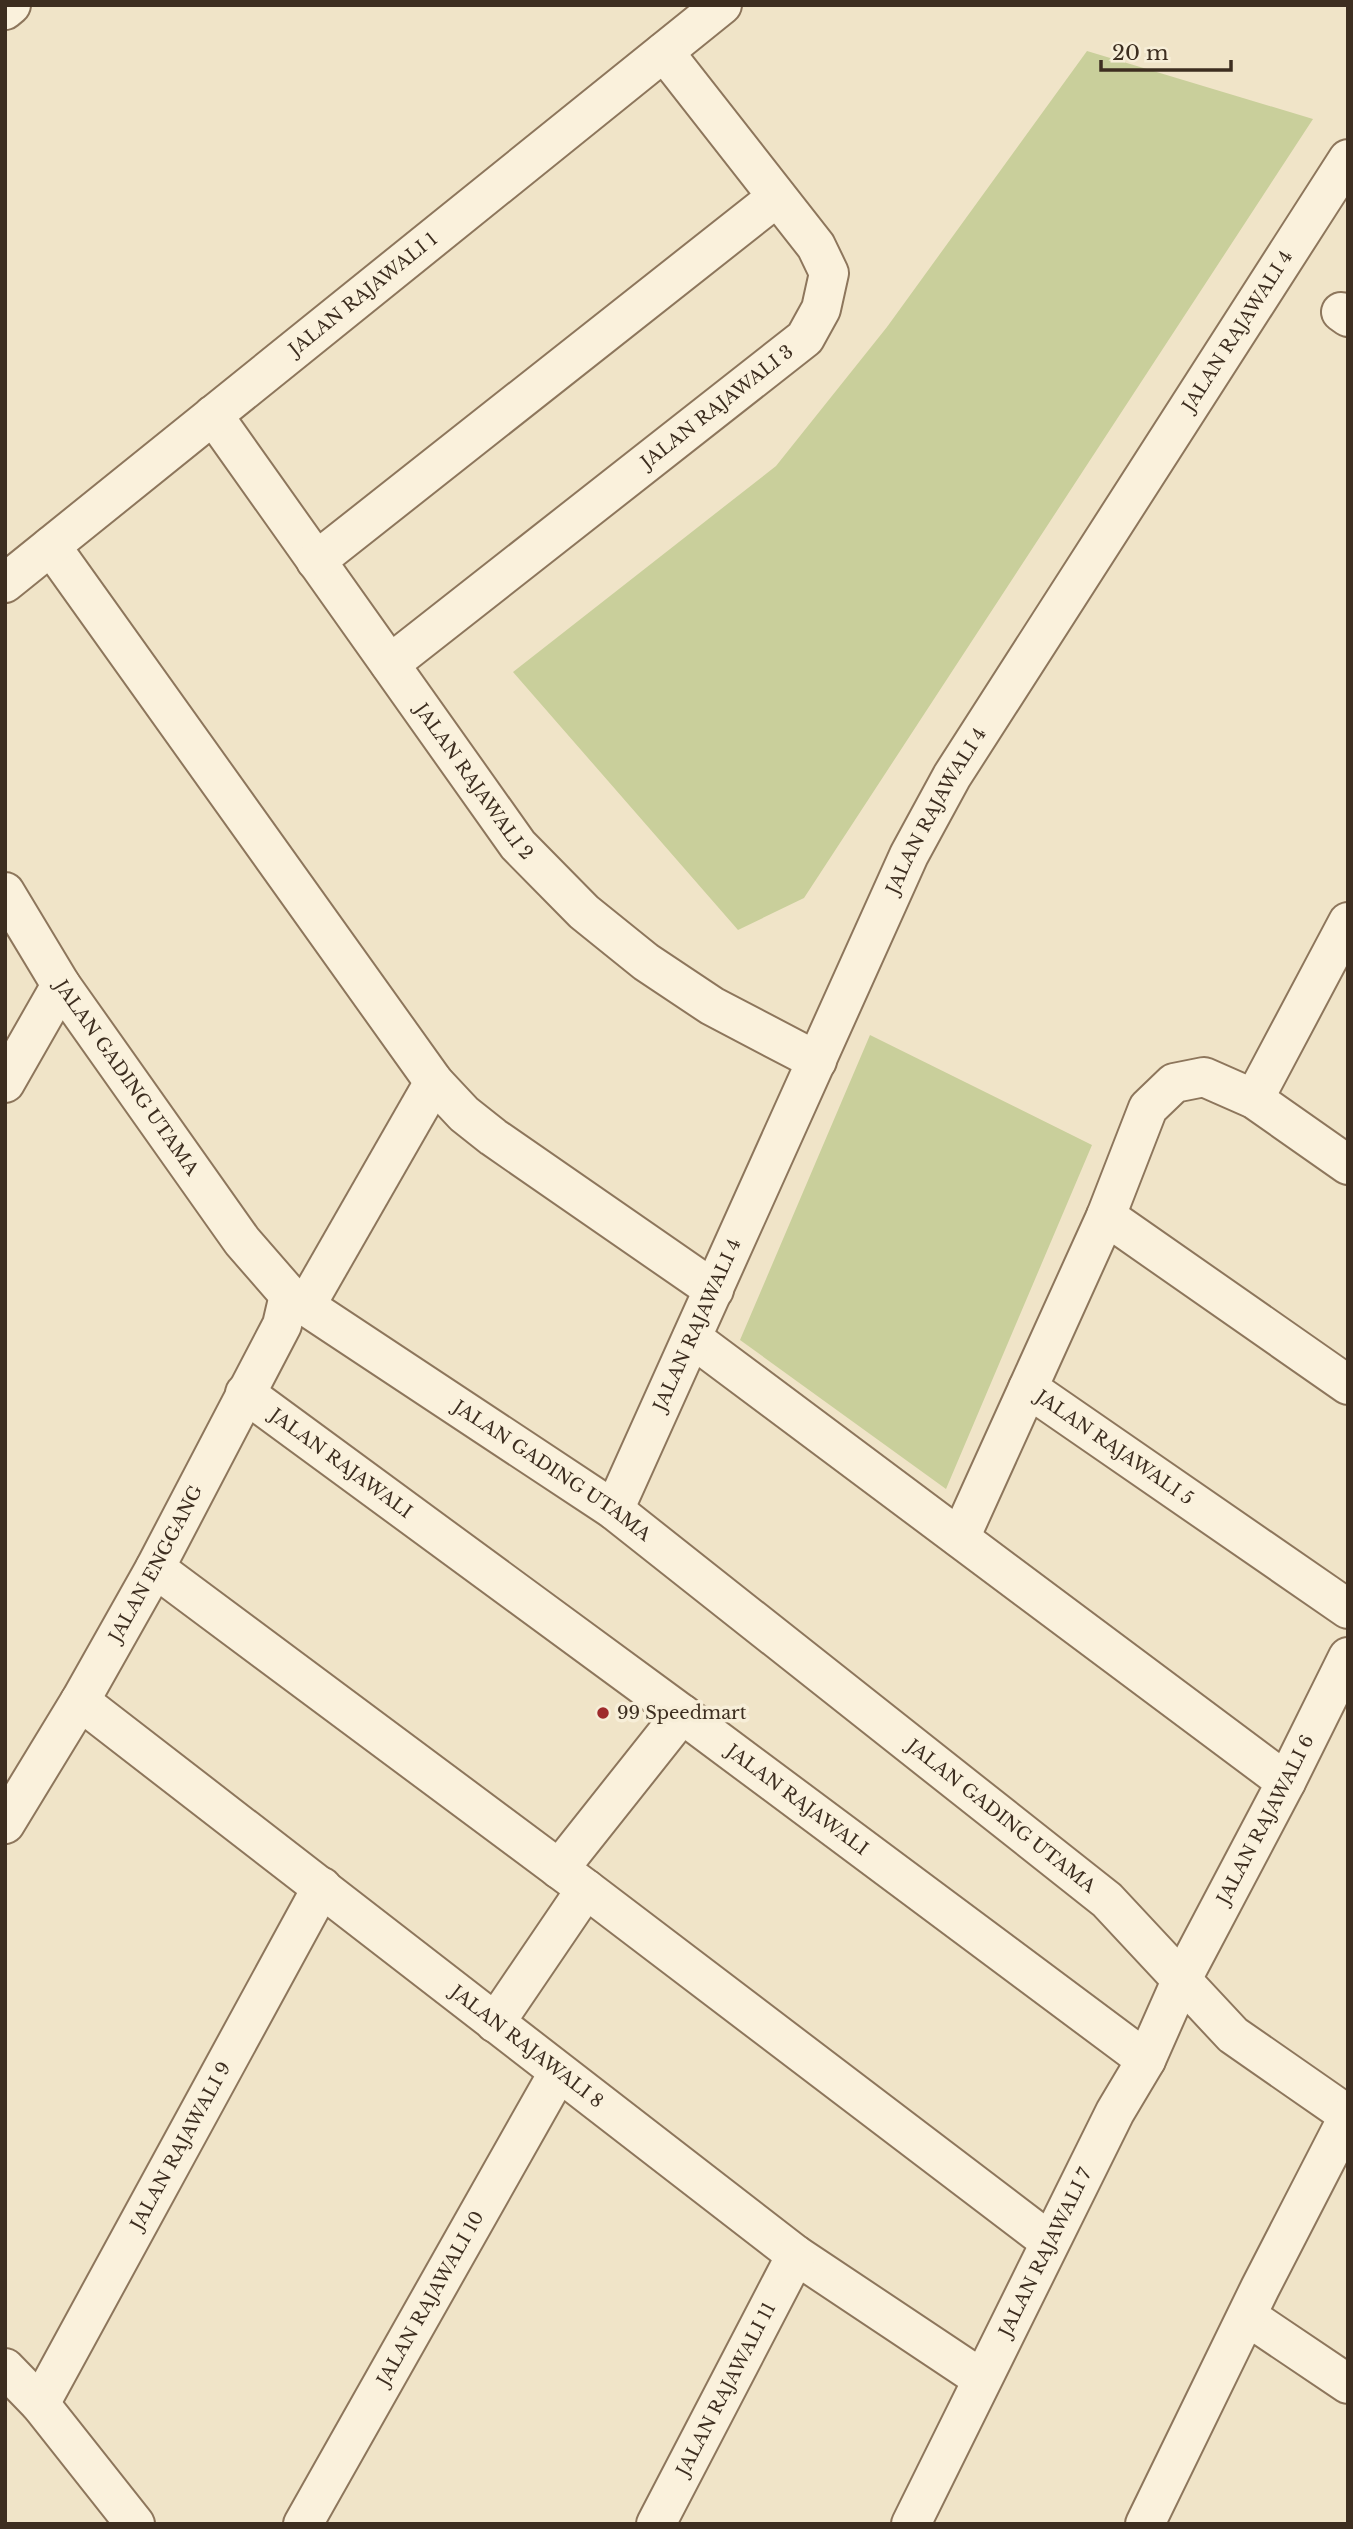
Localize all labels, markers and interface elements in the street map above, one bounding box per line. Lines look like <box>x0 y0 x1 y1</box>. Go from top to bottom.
scale bar <box>1101 28 1230 72</box>
text: 20 m <box>1112 40 1169 66</box>
street label: JALAN RAJAWALI 1 <box>283 228 442 362</box>
street label: JALAN RAJAWALI 4 <box>1177 247 1297 417</box>
street label: JALAN RAJAWALI 3 <box>635 340 798 475</box>
street label: JALAN RAJAWALI 2 <box>409 698 537 864</box>
street label: JALAN RAJAWALI 4 <box>881 724 991 899</box>
street label: JALAN GADING UTAMA <box>49 974 204 1181</box>
street label: JALAN RAJAWALI 4 <box>648 1235 746 1416</box>
street label: JALAN RAJAWALI 5 <box>1030 1385 1197 1510</box>
street label: JALAN GADING UTAMA <box>447 1395 656 1546</box>
street label: JALAN RAJAWALI <box>264 1403 416 1523</box>
street label: JALAN ENGGANG <box>104 1481 207 1648</box>
place label: 99 Speedmart <box>617 1702 747 1724</box>
marker: 99 Speedmart <box>595 1705 611 1721</box>
street label: JALAN RAJAWALI 6 <box>1212 1731 1319 1910</box>
street label: JALAN GADING UTAMA <box>901 1734 1101 1898</box>
street label: JALAN RAJAWALI <box>720 1739 872 1860</box>
street label: JALAN RAJAWALI 8 <box>445 1980 608 2113</box>
street label: JALAN RAJAWALI 9 <box>125 2058 235 2235</box>
street label: JALAN RAJAWALI 7 <box>994 2164 1097 2342</box>
street label: JALAN RAJAWALI 10 <box>371 2207 489 2392</box>
street label: JALAN RAJAWALI 11 <box>671 2299 780 2481</box>

